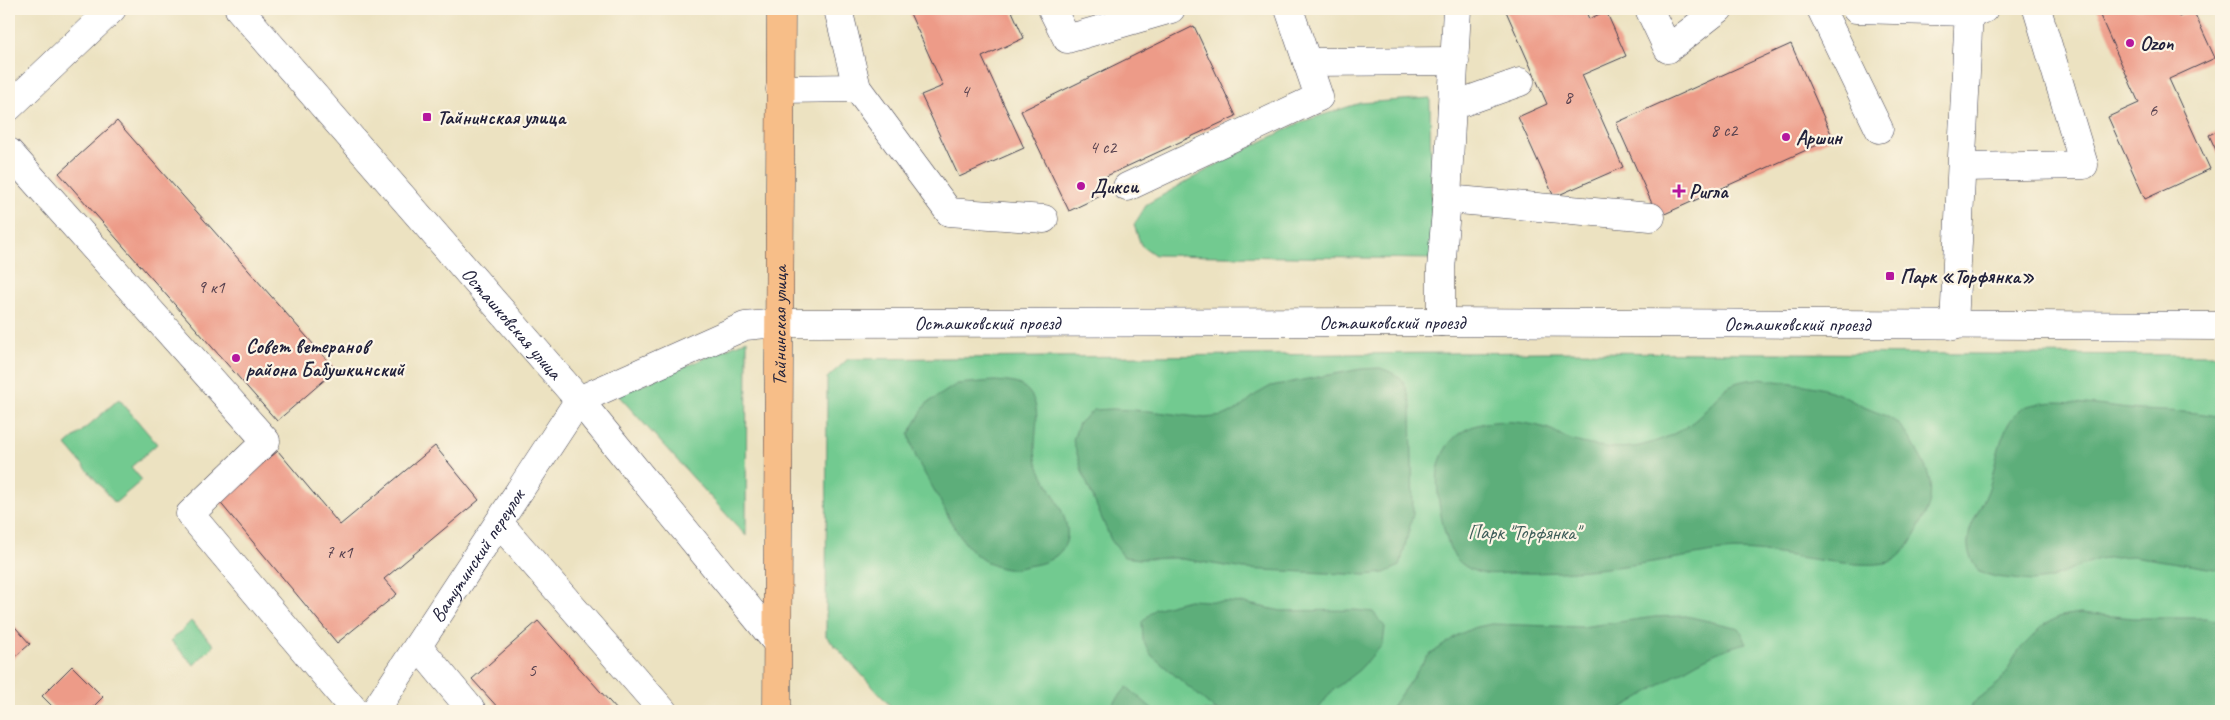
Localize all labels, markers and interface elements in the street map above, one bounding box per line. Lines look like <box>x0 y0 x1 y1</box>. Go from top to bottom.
place label: Ozon <box>2140 31 2174 56</box>
marker: Ozon <box>2124 37 2136 49</box>
house number: 4 <box>961 80 971 102</box>
house number: 8 <box>1564 86 1574 108</box>
house number: 6 <box>2149 99 2158 121</box>
place label: Тайнинская улица <box>437 105 567 130</box>
marker: Тайнинская улица <box>421 111 433 123</box>
house number: 8 с2 <box>1711 119 1739 141</box>
place label: Аршин <box>1796 125 1844 150</box>
marker: Аршин <box>1780 131 1792 143</box>
house number: 4 с2 <box>1090 136 1118 158</box>
place label: Дикси <box>1091 174 1140 199</box>
place label: Ригла <box>1689 179 1729 204</box>
marker: Дикси <box>1075 180 1087 192</box>
marker: Ригла <box>1673 185 1685 197</box>
street label: Осташковская улица <box>456 262 568 385</box>
street label: Тайнинская улица <box>766 264 792 386</box>
place label: Парк «Торфянка» <box>1900 264 2035 289</box>
marker: Парк «Торфянка» <box>1884 270 1896 282</box>
house number: 9 к1 <box>197 276 225 298</box>
street label: Осташковский проезд <box>1319 309 1467 335</box>
street label: Осташковский проезд <box>914 310 1062 335</box>
street label: Осташковский проезд <box>1724 311 1872 337</box>
place label: Совет ветеранов района Бабушкинский <box>246 334 405 382</box>
marker: Совет ветеранов района Бабушкинский <box>230 352 242 364</box>
street label: Ватутинский переулок <box>424 483 531 627</box>
park label: Парк "Торфянка" <box>1468 520 1584 545</box>
house number: 7 к1 <box>325 541 353 563</box>
house number: 5 <box>528 659 537 681</box>

